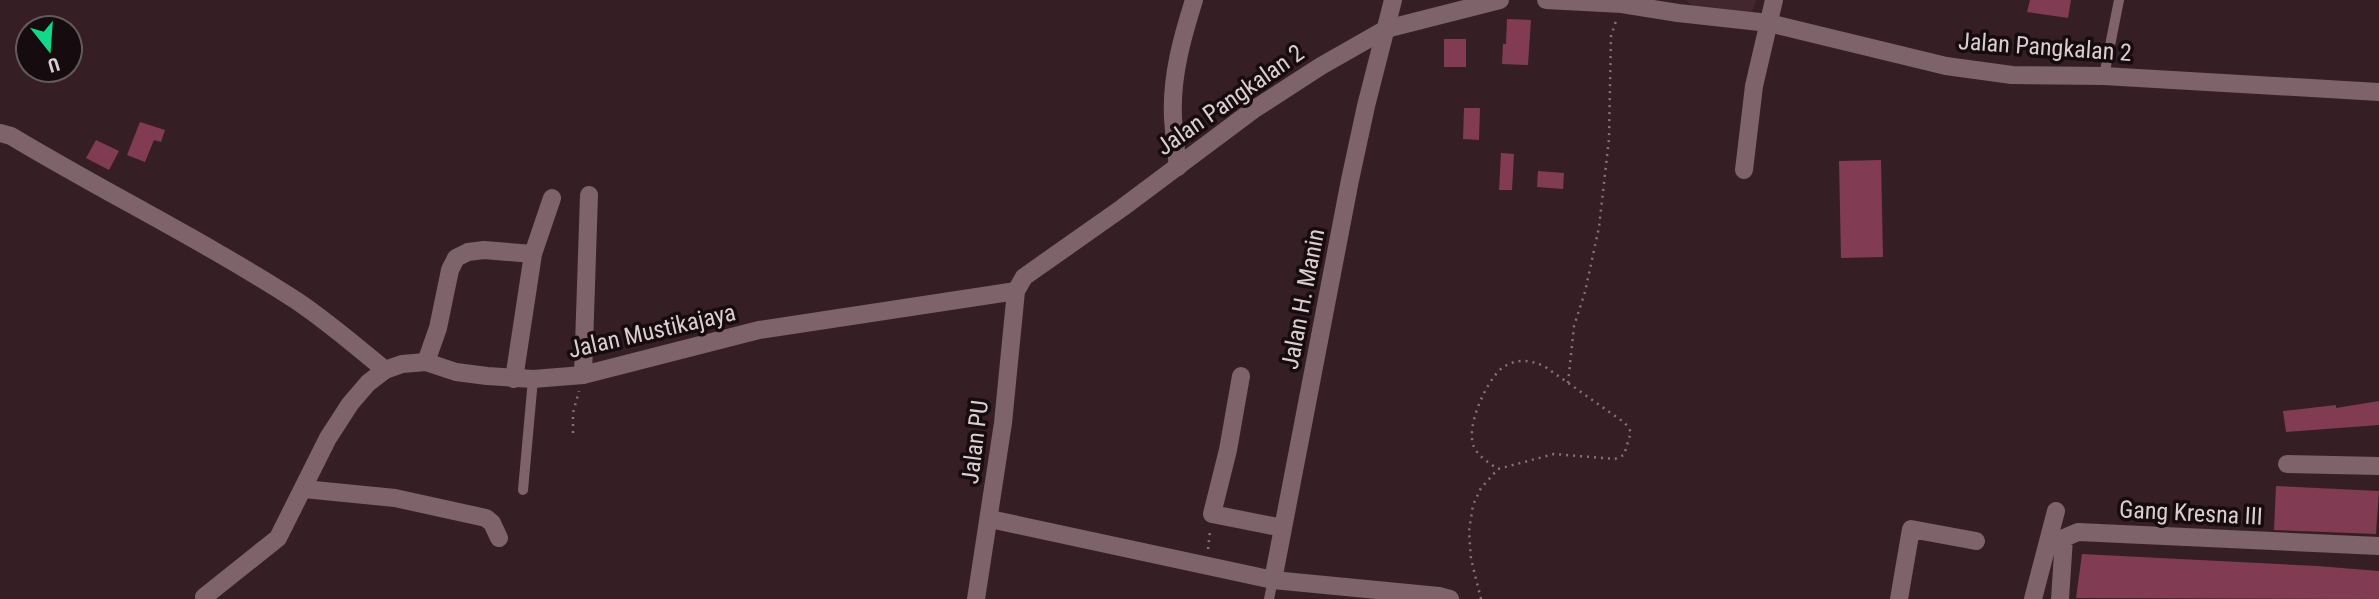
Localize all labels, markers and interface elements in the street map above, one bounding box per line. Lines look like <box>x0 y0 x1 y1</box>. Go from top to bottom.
north arrow <box>14 14 84 84</box>
street label: Jalan Pangkalan 2 <box>1957 27 2133 67</box>
street label: Jalan Pangkalan 2 <box>1151 39 1309 161</box>
text: U <box>45 52 62 77</box>
street label: Jalan H. Manin <box>1276 226 1330 372</box>
street label: Jalan Mustikajaya <box>566 298 738 364</box>
street label: Jalan PU <box>956 399 994 485</box>
street label: Gang Kresna III <box>2119 495 2263 531</box>

